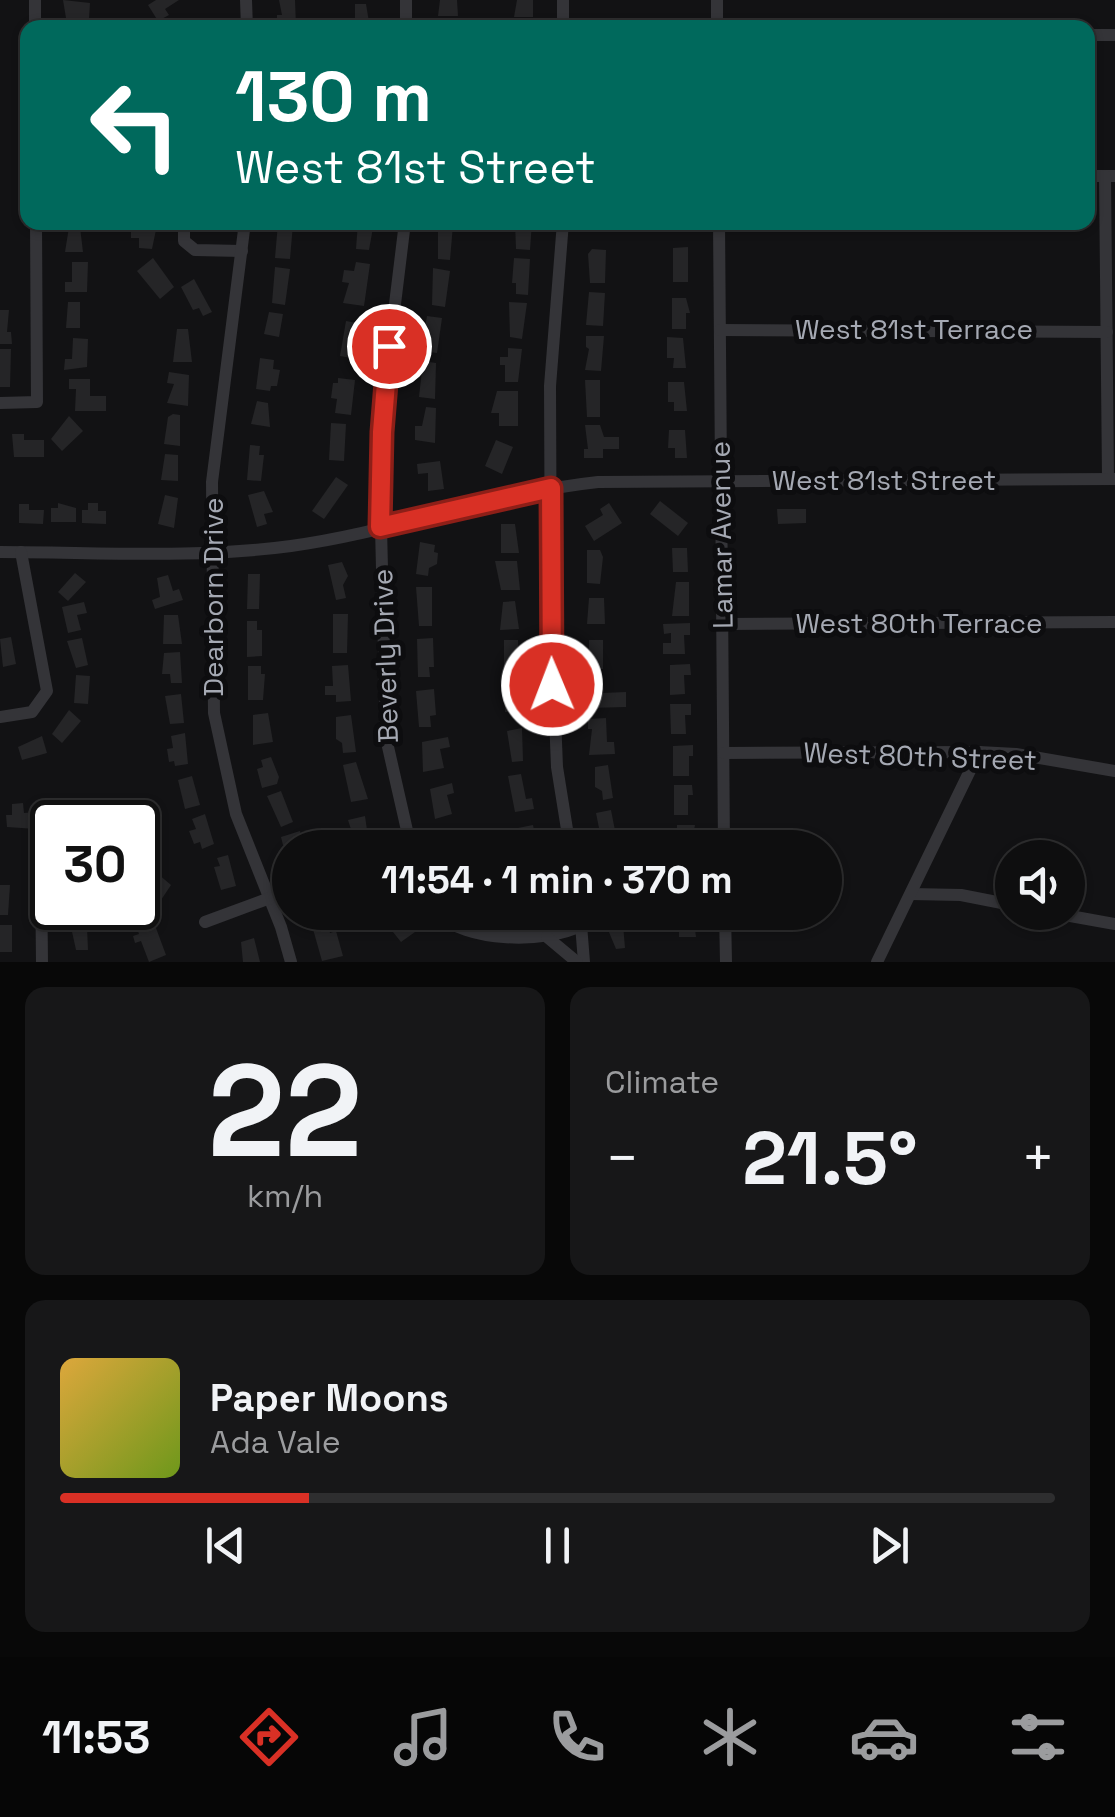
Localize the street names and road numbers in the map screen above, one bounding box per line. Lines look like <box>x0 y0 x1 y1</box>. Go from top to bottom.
street label: West 81st Terrace <box>795 311 1033 347</box>
street label: Lamar Avenue <box>701 441 741 629</box>
street label: West 81st Street <box>772 462 996 498</box>
street label: Dearborn Drive <box>195 497 231 697</box>
street label: Beverly Drive <box>364 568 406 744</box>
street label: West 80th Terrace <box>795 605 1043 641</box>
street label: West 80th Street <box>803 734 1037 778</box>

